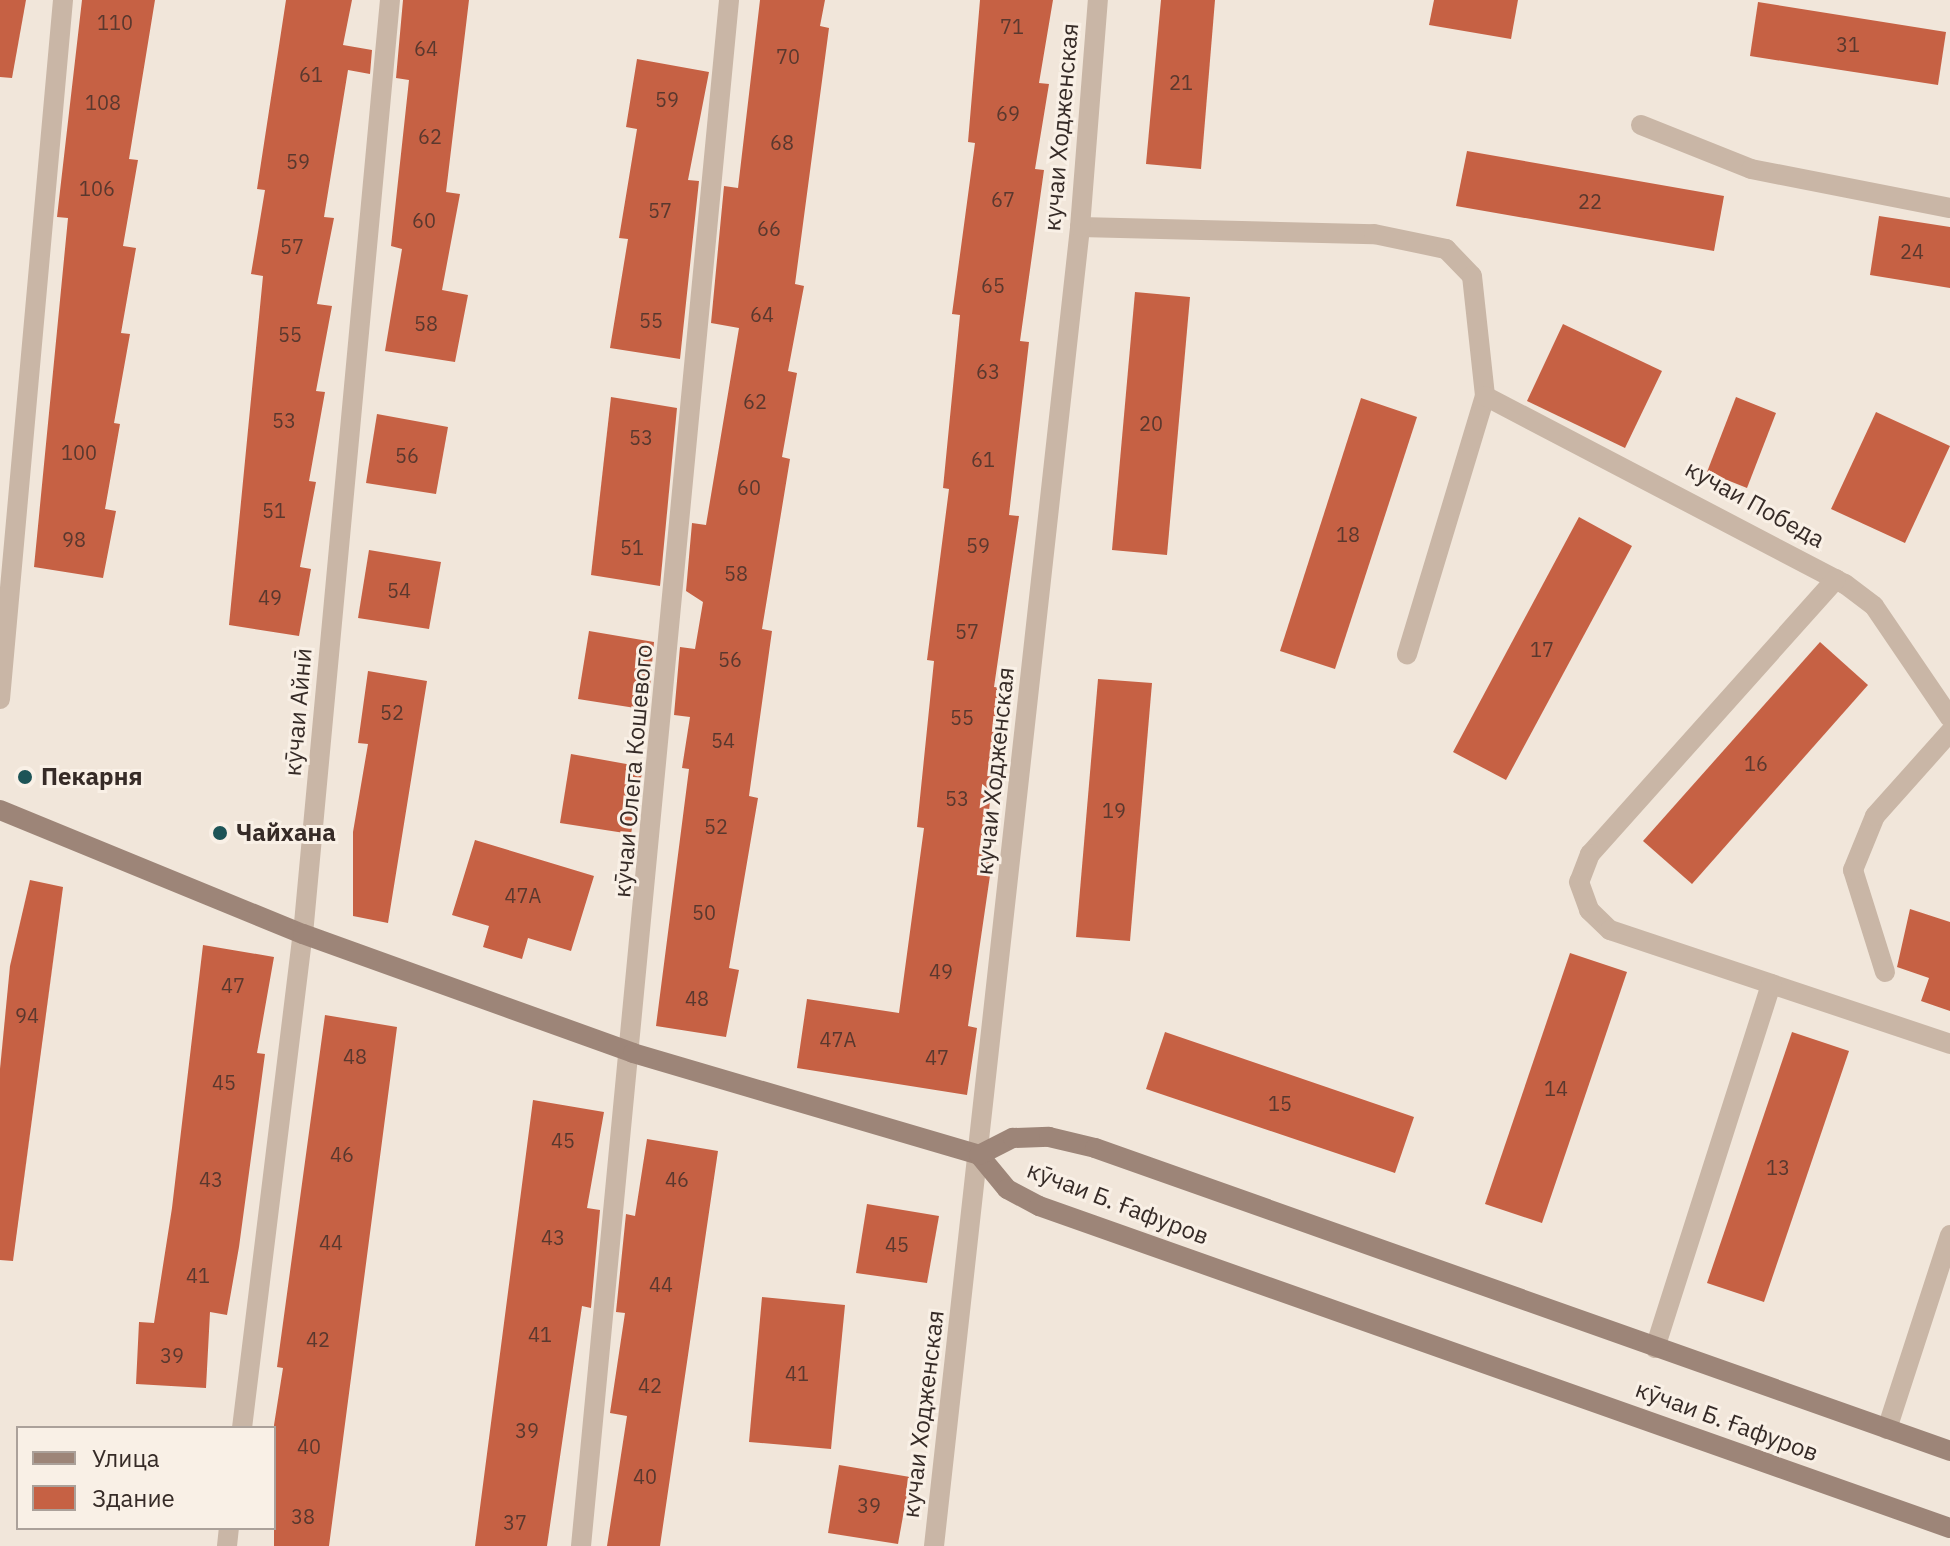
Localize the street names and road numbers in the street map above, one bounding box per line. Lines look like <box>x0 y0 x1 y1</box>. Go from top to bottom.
street label: кучаи Ходженская <box>1038 22 1084 232</box>
street label: кучаи Победа <box>1680 454 1830 554</box>
street label: кӯчаи Олега Кошевого <box>608 643 658 899</box>
street label: кӯчаи Айнӣ <box>278 647 318 777</box>
street label: кучаи Ходженская <box>970 666 1020 876</box>
street label: кӯчаи Б. Ғафуров <box>1023 1155 1213 1251</box>
street label: кучаи Ходженская <box>896 1309 950 1519</box>
street label: кӯчаи Б. Ғафуров <box>1632 1375 1822 1467</box>

